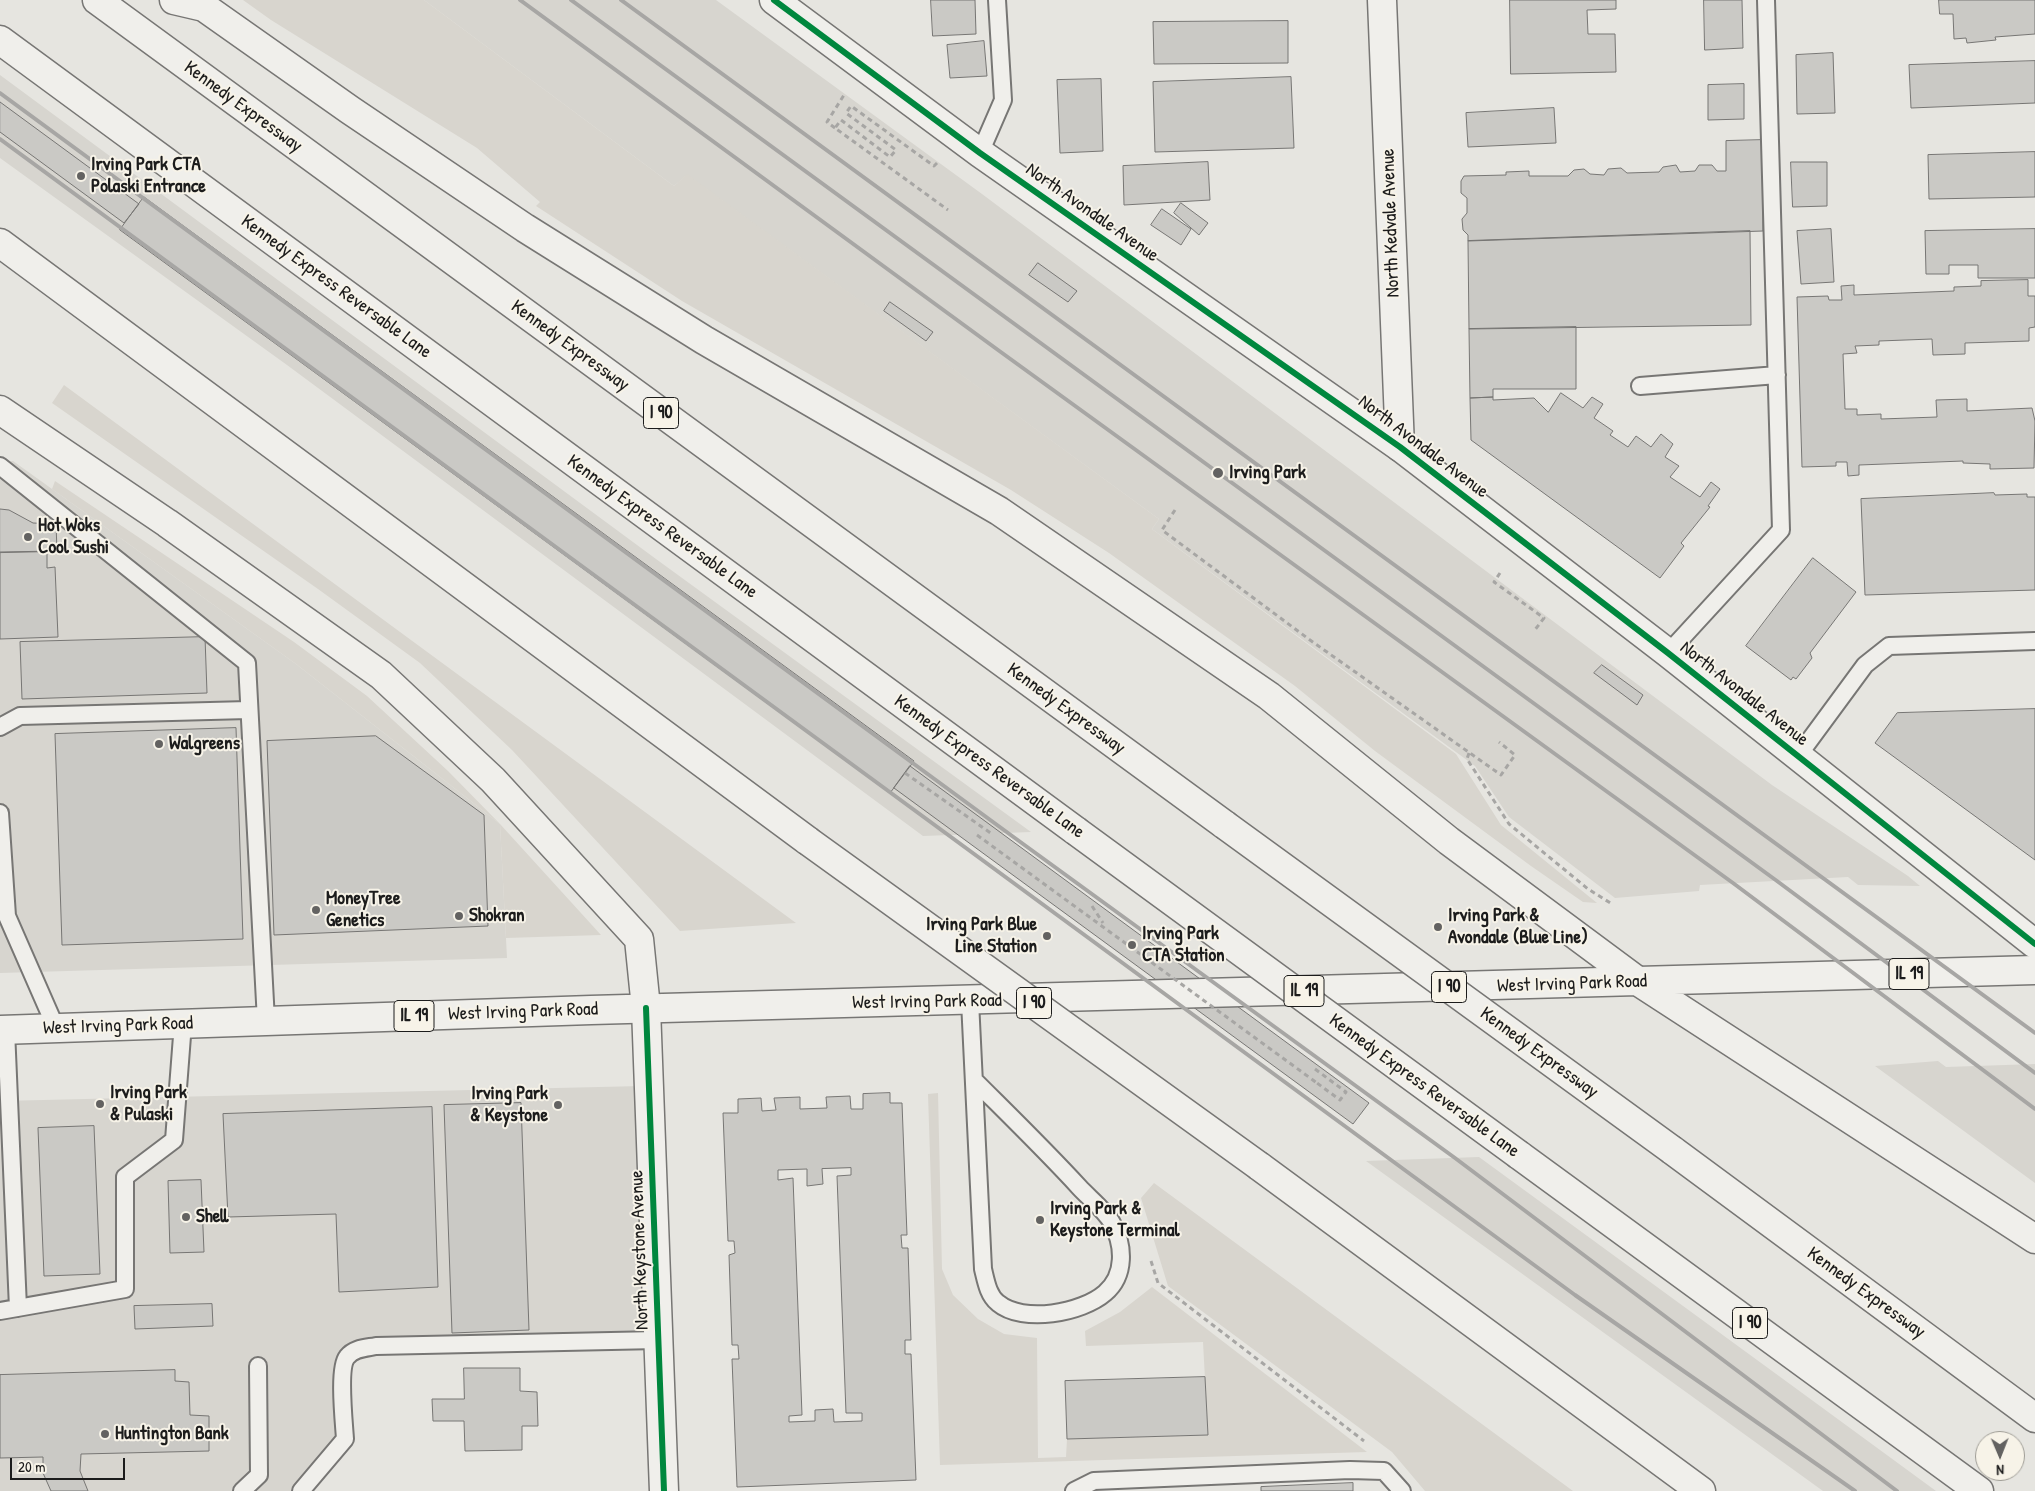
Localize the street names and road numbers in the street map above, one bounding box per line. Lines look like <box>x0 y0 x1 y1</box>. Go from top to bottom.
street label: Kennedy Expressway <box>179 56 307 158</box>
street label: North Kedvale Avenue <box>1377 148 1405 298</box>
street label: North Avondale Avenue <box>1021 159 1163 267</box>
street label: Kennedy Express Reversable Lane <box>236 210 436 364</box>
street label: Kennedy Expressway <box>506 295 634 397</box>
street label: North Avondale Avenue <box>1353 391 1493 503</box>
road number: I 90 <box>644 398 678 428</box>
street label: Kennedy Express Reversable Lane <box>562 450 762 604</box>
street label: North Avondale Avenue <box>1675 637 1813 751</box>
street label: Kennedy Expressway <box>1002 658 1130 760</box>
street label: Kennedy Express Reversable Lane <box>889 690 1089 844</box>
road number: IL 19 <box>1889 959 1929 990</box>
street label: West Irving Park Road <box>1497 970 1647 998</box>
road number: I 90 <box>1432 972 1466 1002</box>
road number: IL 19 <box>1284 976 1324 1006</box>
road number: I 90 <box>1016 988 1052 1018</box>
street label: West Irving Park Road <box>852 989 1002 1015</box>
street label: West Irving Park Road <box>448 998 598 1026</box>
road number: IL 19 <box>394 1000 434 1032</box>
street label: Kennedy Expressway <box>1475 1002 1603 1104</box>
street label: Kennedy Express Reversable Lane <box>1324 1009 1524 1163</box>
street label: West Irving Park Road <box>43 1012 193 1040</box>
street label: North Keystone Avenue <box>626 1170 654 1330</box>
street label: Kennedy Expressway <box>1802 1242 1930 1344</box>
road number: I 90 <box>1732 1308 1768 1339</box>

